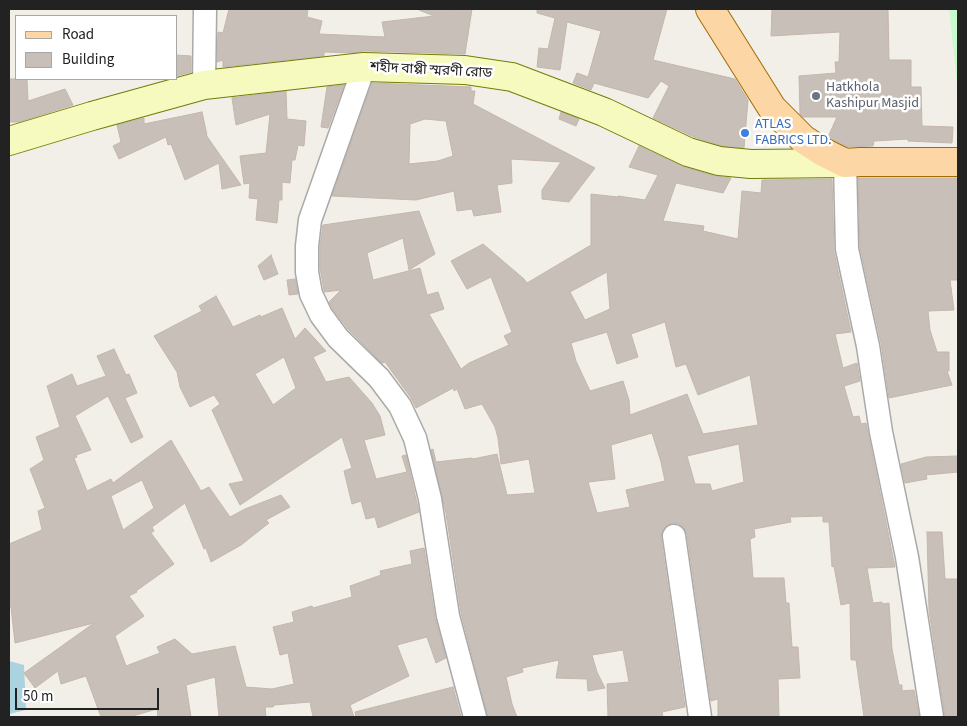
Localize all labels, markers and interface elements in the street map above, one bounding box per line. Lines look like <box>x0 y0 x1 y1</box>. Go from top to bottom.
legend <box>15 15 178 80</box>
text: Road <box>62 24 94 45</box>
text: Building <box>62 49 114 70</box>
street label: শহীদ বাপ্পী স্মরণী রোড <box>369 59 493 83</box>
place label: Hatkhola Kashipur Masjid <box>826 80 919 112</box>
marker: Hatkhola Kashipur Masjid <box>810 90 822 102</box>
place label: ATLAS FABRICS LTD. <box>755 117 832 150</box>
marker: ATLAS FABRICS LTD. <box>739 127 751 139</box>
scale bar <box>18 678 161 710</box>
text: 50 m <box>23 686 53 707</box>

